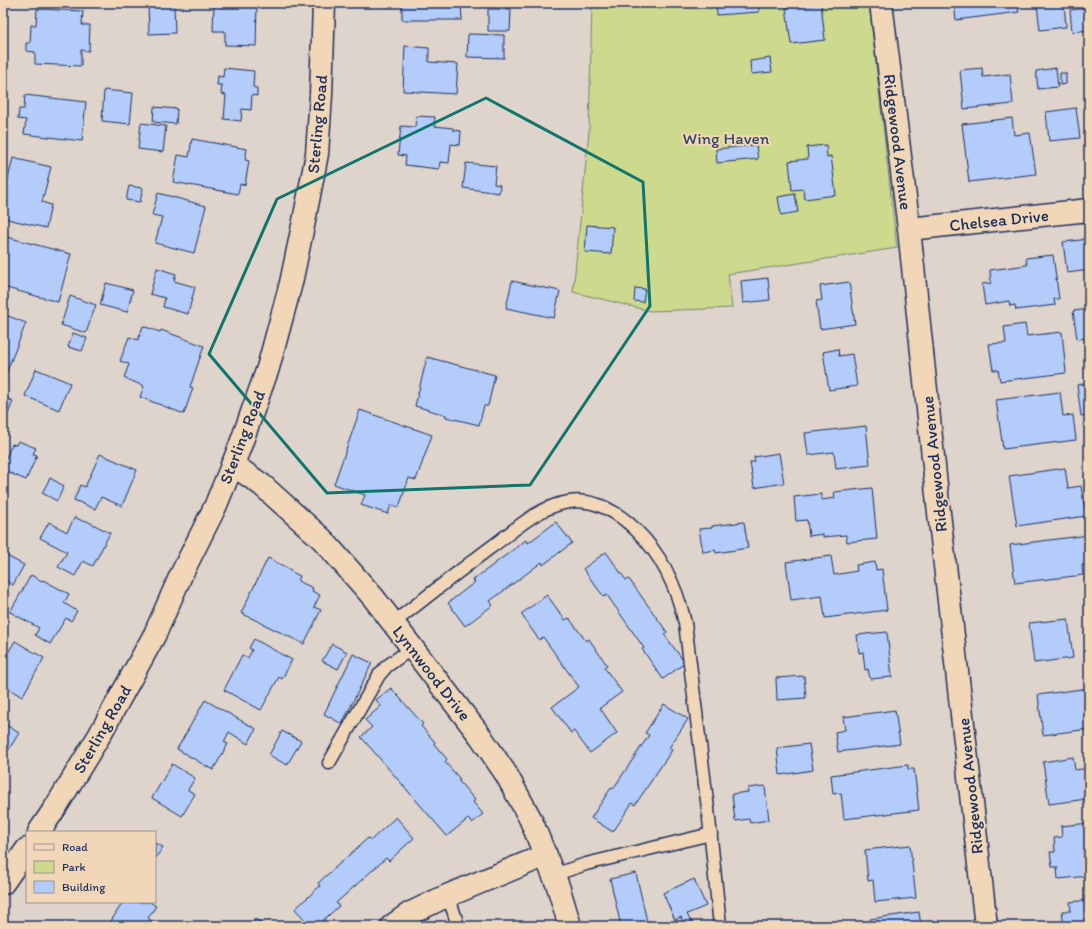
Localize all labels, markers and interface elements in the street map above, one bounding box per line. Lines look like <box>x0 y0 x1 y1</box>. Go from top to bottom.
street label: Sterling Road <box>303 73 331 174</box>
street label: Ridgewood Avenue <box>880 73 916 211</box>
park label: Wing Haven <box>683 128 770 148</box>
street label: Chelsea Drive <box>948 205 1050 235</box>
street label: Sterling Road <box>215 387 269 487</box>
street label: Ridgewood Avenue <box>917 395 951 533</box>
street label: Lynnwood Drive <box>389 621 475 725</box>
street label: Sterling Road <box>69 681 136 777</box>
street label: Ridgewood Avenue <box>953 717 987 855</box>
legend <box>26 831 156 903</box>
text: Road <box>62 840 88 854</box>
text: Park <box>62 860 86 874</box>
text: Building <box>62 880 106 894</box>

